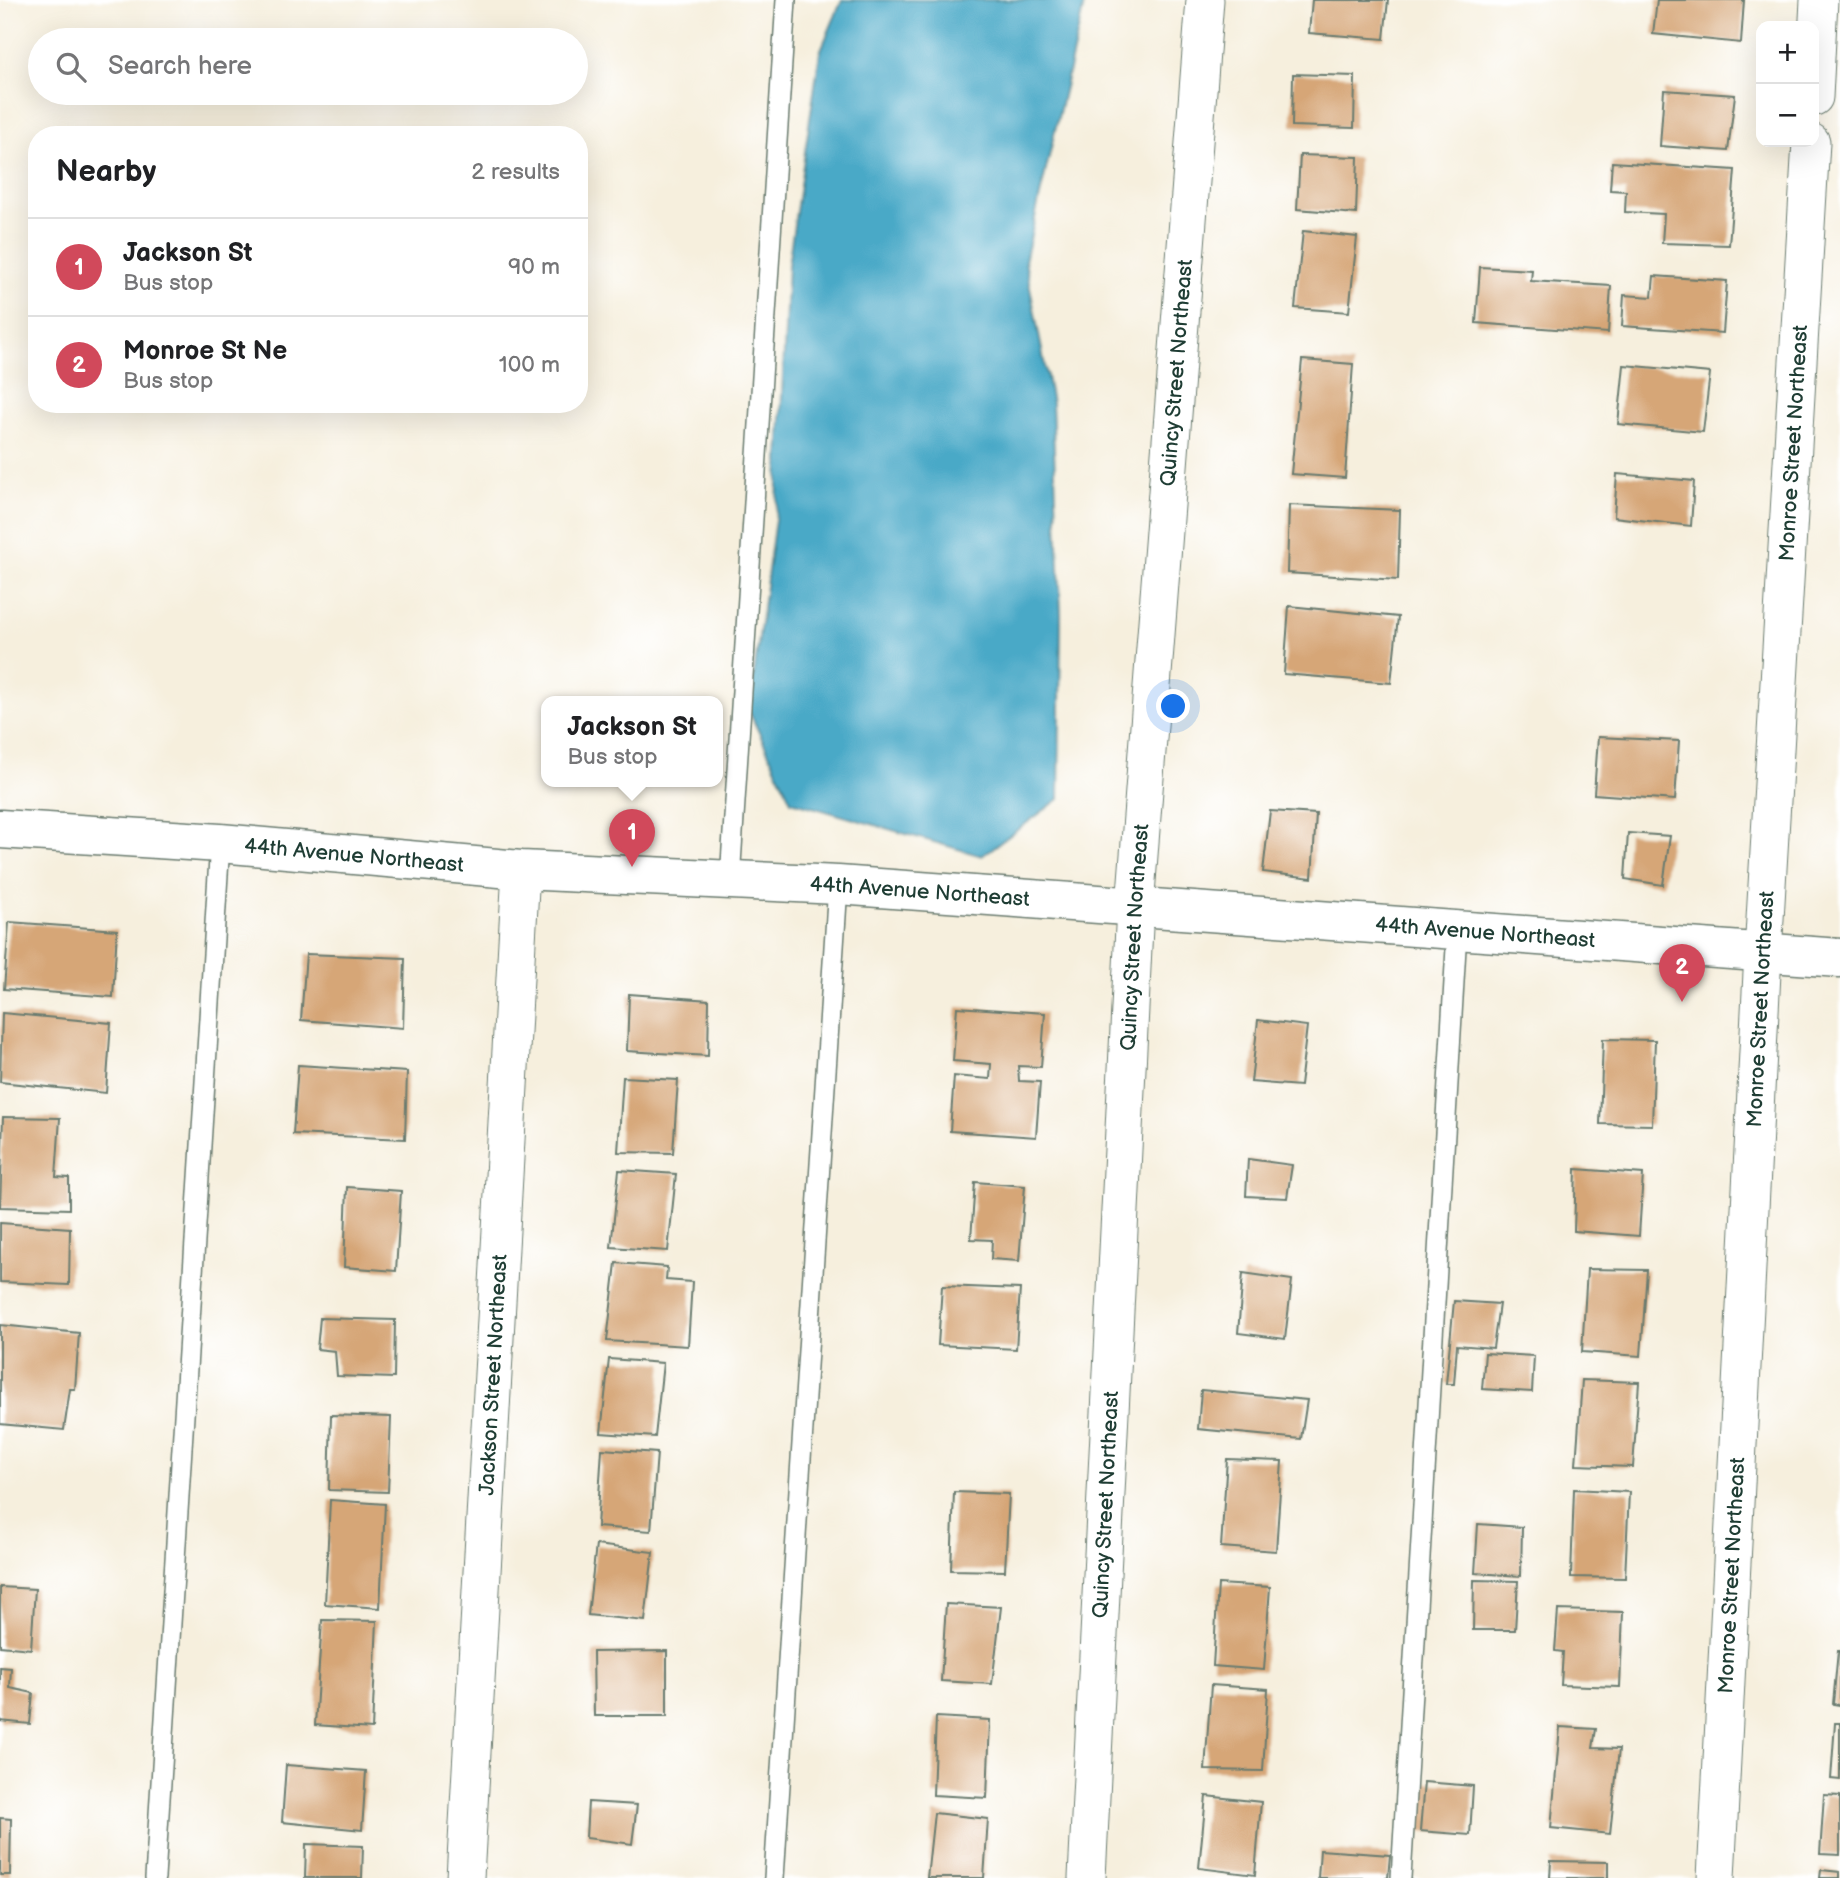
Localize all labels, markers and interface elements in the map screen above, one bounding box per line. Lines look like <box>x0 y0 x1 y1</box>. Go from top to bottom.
map controls <box>1756 21 1819 147</box>
button: + <box>1756 21 1819 84</box>
search box <box>28 28 588 105</box>
icon: search <box>52 48 90 86</box>
text: Search here <box>108 51 252 82</box>
button: − <box>1756 84 1819 147</box>
text: Nearby <box>56 154 156 190</box>
text: 2 results <box>471 158 560 186</box>
text: Jackson St <box>123 238 252 269</box>
text: 1 <box>74 253 84 281</box>
text: 90 m <box>508 253 560 281</box>
street label: Quincy Street Northeast <box>1156 258 1198 487</box>
text: Bus stop <box>123 269 213 297</box>
street label: Monroe Street Northeast <box>1774 324 1813 562</box>
text: Monroe St Ne <box>123 336 287 367</box>
text: 2 <box>72 351 86 379</box>
text: 100 m <box>499 351 560 379</box>
text: Bus stop <box>123 367 213 395</box>
your location <box>1156 689 1190 723</box>
popup <box>541 696 723 787</box>
text: Jackson St <box>567 712 697 743</box>
text: Bus stop <box>567 743 658 771</box>
pin: 1 <box>609 809 655 867</box>
street label: Quincy Street Northeast <box>1116 822 1154 1051</box>
street label: 44th Avenue Northeast <box>243 833 465 878</box>
street label: 44th Avenue Northeast <box>809 872 1031 912</box>
street label: Monroe Street Northeast <box>1742 890 1780 1128</box>
street label: 44th Avenue Northeast <box>1374 912 1597 953</box>
pin: 2 <box>1659 944 1705 1002</box>
street label: Jackson Street Northeast <box>474 1253 513 1496</box>
street label: Quincy Street Northeast <box>1088 1390 1124 1619</box>
street label: Monroe Street Northeast <box>1713 1456 1750 1694</box>

